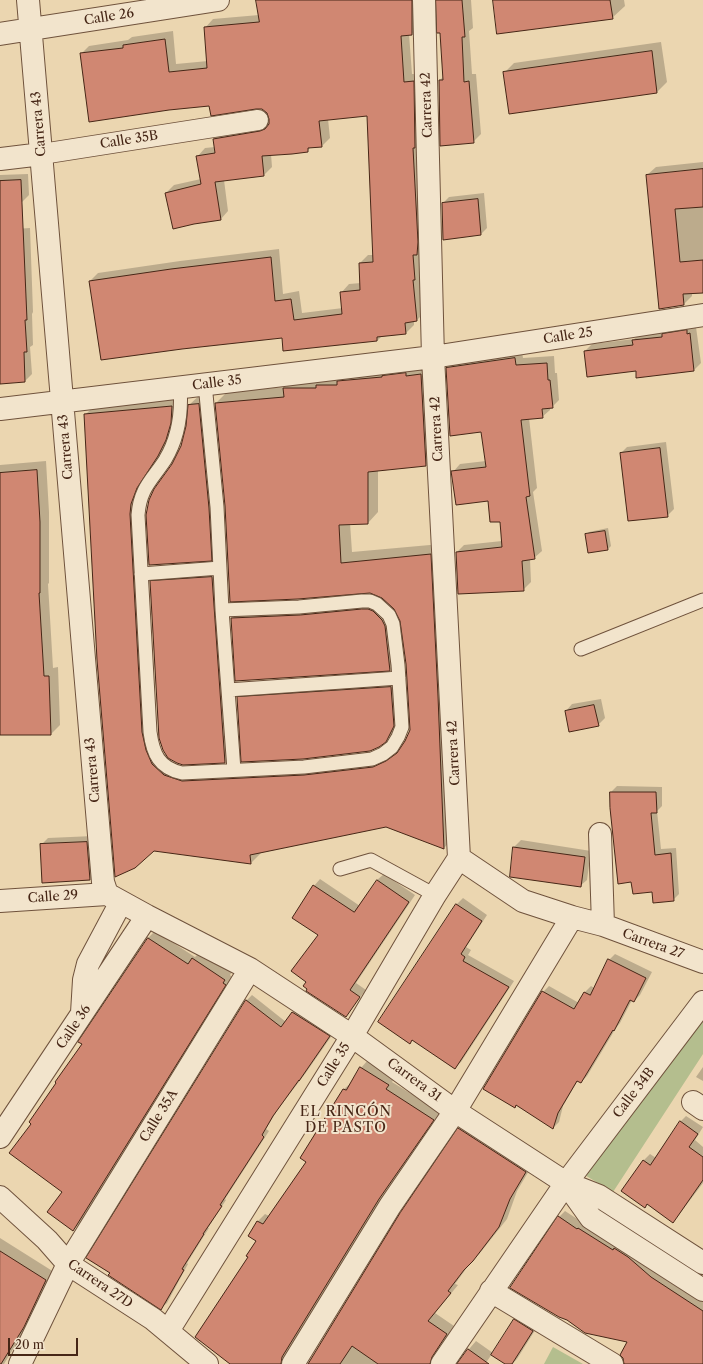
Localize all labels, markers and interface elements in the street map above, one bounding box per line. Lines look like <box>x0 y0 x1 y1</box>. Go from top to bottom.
street label: Calle 26 <box>83 5 135 29</box>
street label: Carrera 42 <box>418 72 436 138</box>
street label: Carrera 43 <box>28 91 50 157</box>
street label: Calle 35B <box>99 128 159 152</box>
street label: Calle 25 <box>542 324 594 348</box>
street label: Calle 35 <box>191 372 243 394</box>
street label: Carrera 42 <box>427 396 447 462</box>
street label: Carrera 43 <box>55 414 77 480</box>
street label: Carrera 42 <box>444 720 464 786</box>
street label: Carrera 43 <box>82 737 104 803</box>
street label: Calle 29 <box>27 887 79 907</box>
street label: Carrera 27 <box>620 926 686 962</box>
street label: Calle 36 <box>54 1002 94 1052</box>
street label: Calle 35 <box>314 1040 354 1090</box>
street label: Carrera 31 <box>384 1055 444 1105</box>
street label: Calle 34B <box>610 1065 658 1121</box>
street label: Calle 35A <box>137 1087 181 1145</box>
district label: EL RINCÓN DE PASTO <box>300 1104 392 1136</box>
street label: Carrera 27D <box>65 1257 135 1311</box>
scale bar <box>10 1330 80 1356</box>
text: 20 m <box>15 1337 44 1352</box>

